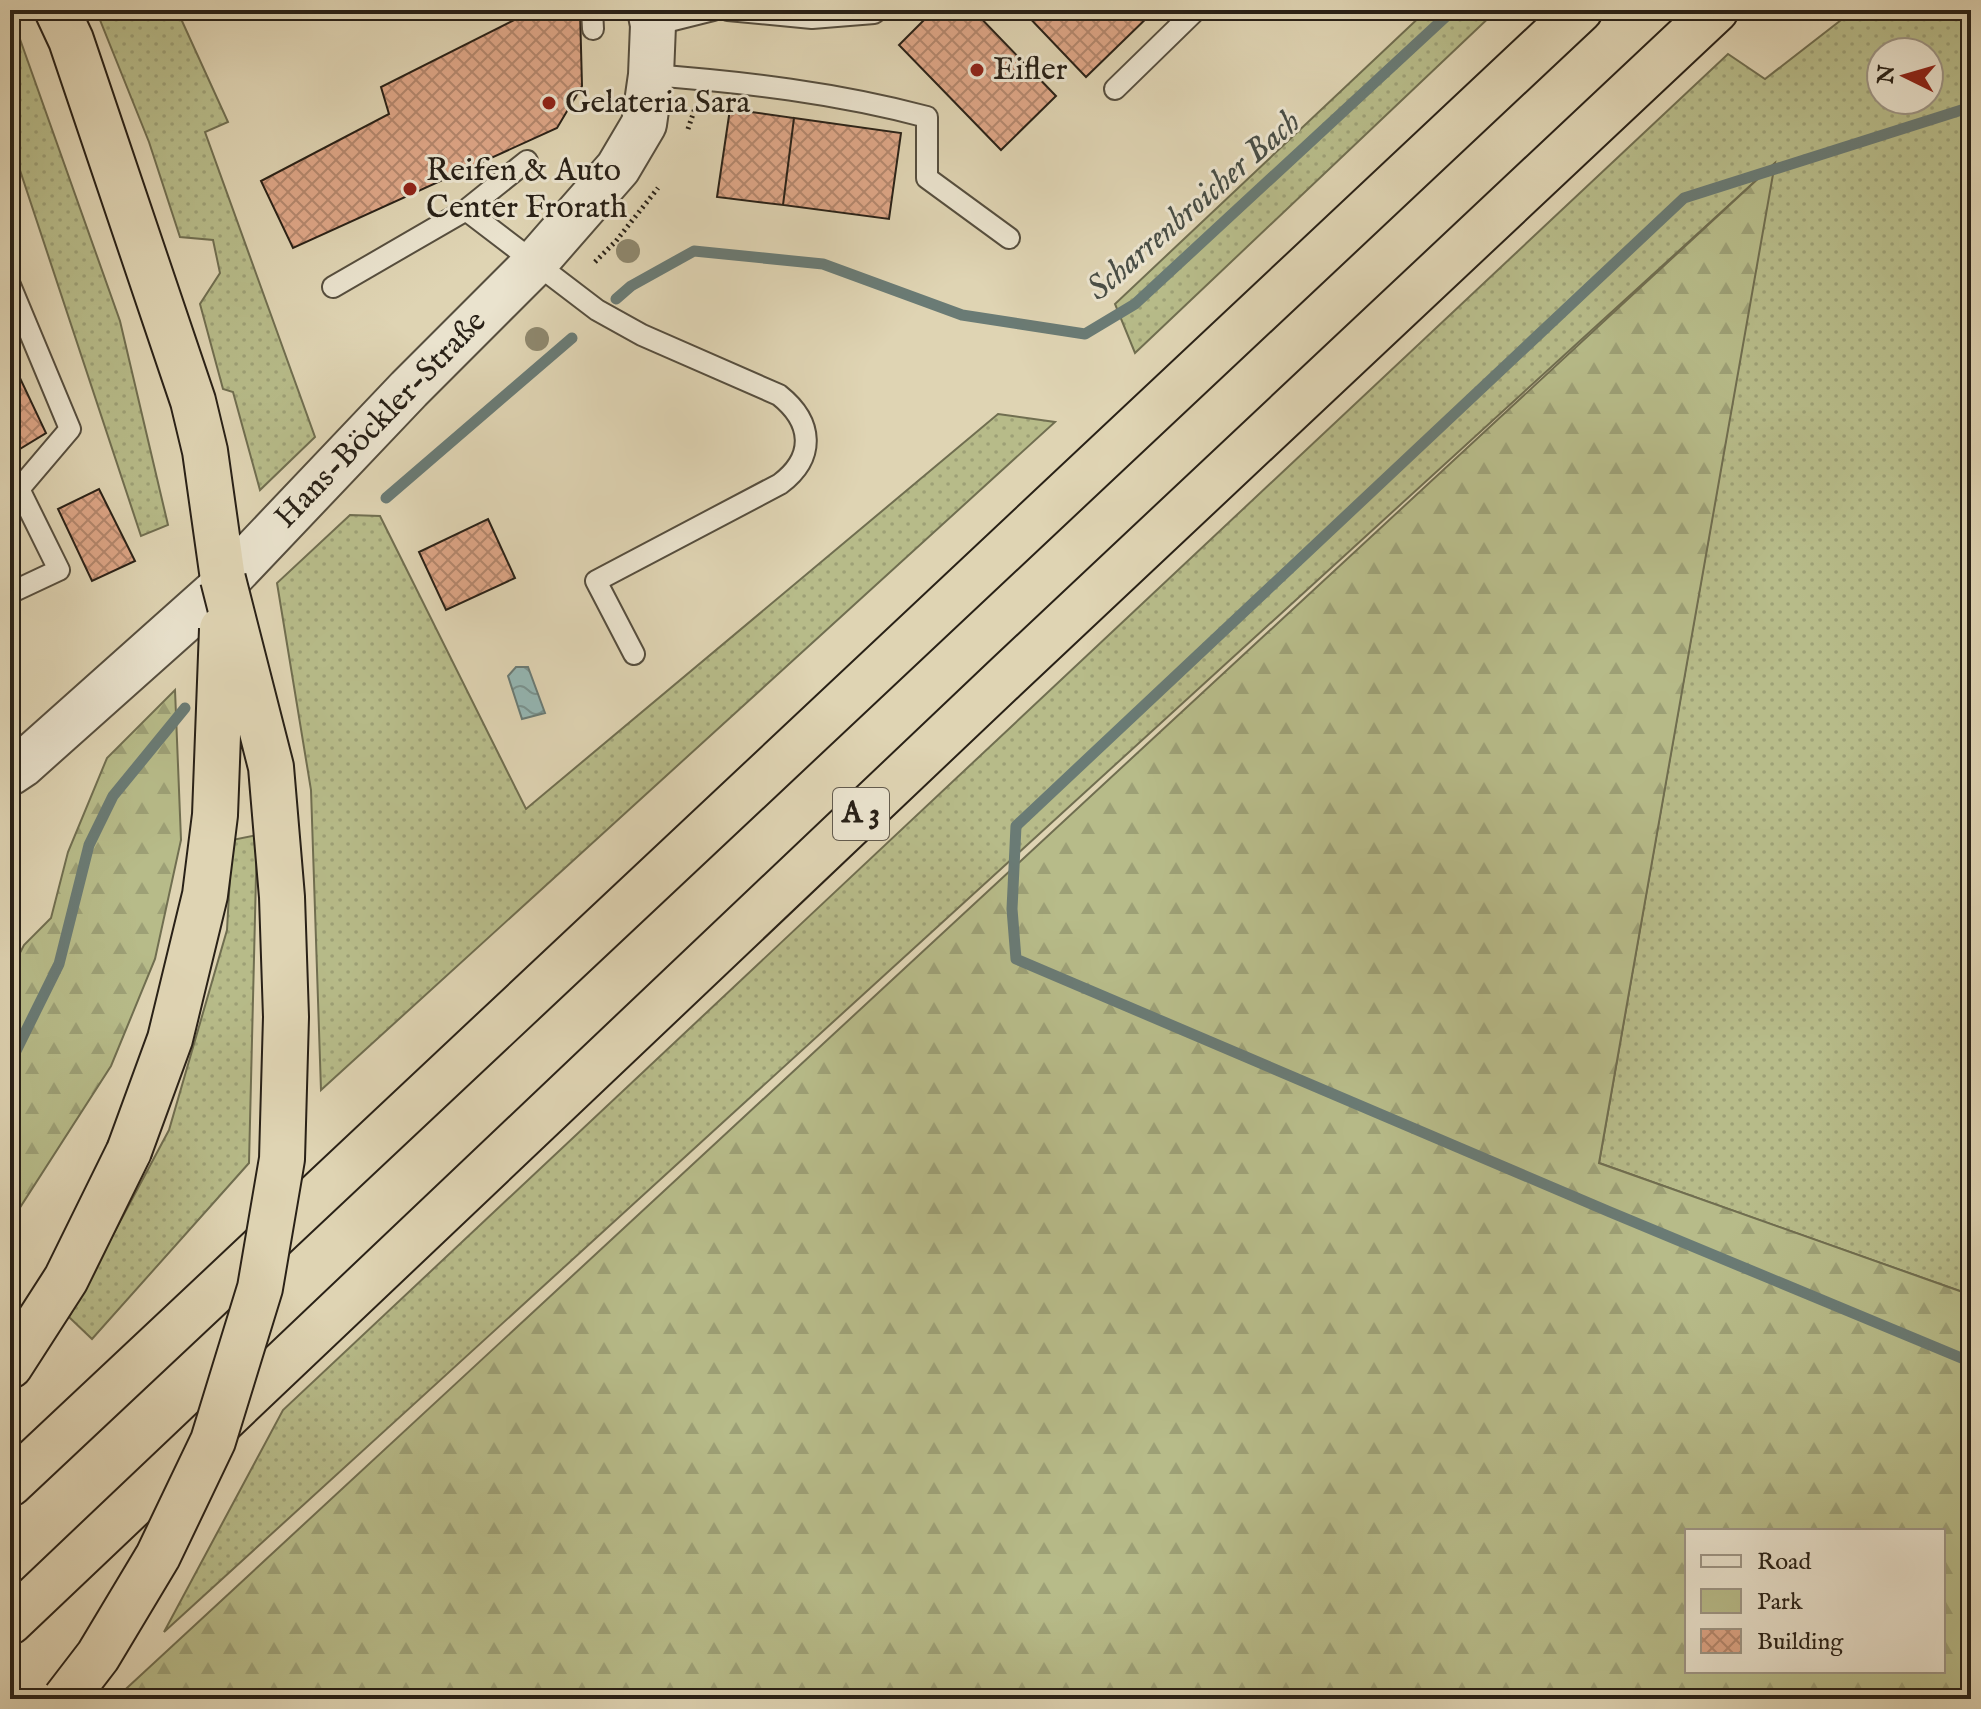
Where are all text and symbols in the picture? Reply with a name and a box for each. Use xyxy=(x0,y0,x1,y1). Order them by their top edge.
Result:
north arrow xyxy=(1865,36,1945,116)
place label: Eifler xyxy=(993,50,1068,91)
marker: Eifler xyxy=(968,61,986,79)
text: N xyxy=(1872,64,1902,86)
place label: Gelateria Sara xyxy=(565,83,751,124)
marker: Gelateria Sara xyxy=(540,94,558,112)
water label: Scharrenbroicher Bach xyxy=(1078,101,1310,311)
place label: Reifen & Auto Center Frorath xyxy=(426,151,627,229)
marker: Reifen & Auto Center Frorath xyxy=(401,180,419,198)
street label: Hans-Böckler-Straße xyxy=(266,302,496,538)
road number: A 3 xyxy=(833,788,889,840)
legend xyxy=(1685,1529,1945,1673)
text: Road xyxy=(1757,1547,1811,1578)
text: Park xyxy=(1757,1587,1803,1618)
text: Building xyxy=(1757,1627,1844,1658)

